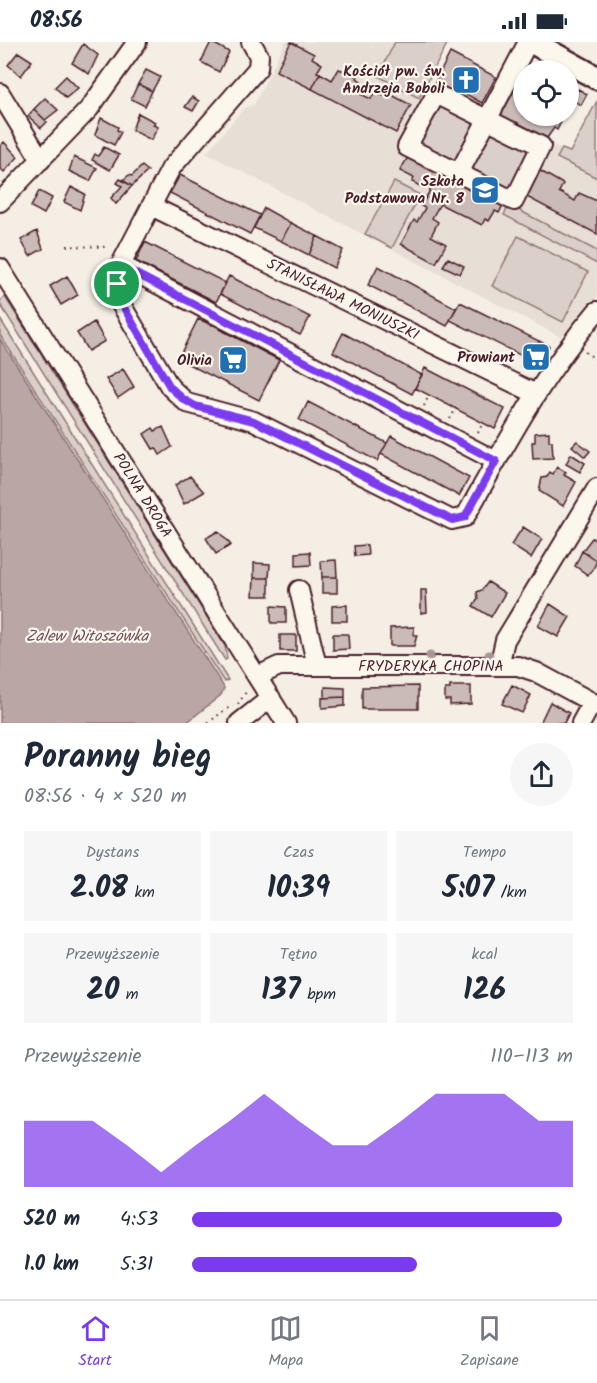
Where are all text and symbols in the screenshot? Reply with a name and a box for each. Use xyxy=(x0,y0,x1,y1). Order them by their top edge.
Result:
text: 08:56 xyxy=(30,4,83,39)
place label: Kościół pw. św. Andrzeja Boboli xyxy=(342,60,446,101)
map controls xyxy=(513,60,579,126)
button: locate xyxy=(513,60,579,126)
church icon: Kościół pw. św. Andrzeja Boboli xyxy=(450,64,482,96)
place label: Szkoła Podstawowa Nr. 8 xyxy=(345,170,464,211)
school or university icon: Szkoła Podstawowa Nr. 8 xyxy=(469,174,501,206)
street label: STANISŁAWA MONIUSZKI xyxy=(262,252,423,347)
pin xyxy=(91,258,142,309)
icon: arrive xyxy=(100,267,133,300)
supermarket icon: Prowiant xyxy=(520,341,552,373)
supermarket icon: Olivia xyxy=(217,344,249,376)
place label: Prowiant xyxy=(457,346,515,370)
place label: Olivia xyxy=(177,349,212,373)
street label: POLNA DROGA xyxy=(106,448,178,543)
water label: Zalew Witoszówka xyxy=(26,624,150,649)
street label: FRYDERYKA CHOPINA xyxy=(358,655,504,679)
text: Poranny bieg xyxy=(24,732,212,785)
button: share xyxy=(510,743,573,806)
text: 08:56 · 4 × 520 m xyxy=(24,781,187,813)
text: Dystans xyxy=(86,840,139,865)
text: Czas xyxy=(283,840,314,865)
text: Tempo xyxy=(463,840,506,865)
text: 2.08 xyxy=(70,865,128,913)
text: 10:39 xyxy=(267,865,330,913)
text: 5:07 xyxy=(442,865,494,913)
text: km xyxy=(128,880,155,905)
text: /km xyxy=(494,880,527,905)
text: Przewyższenie xyxy=(65,942,160,967)
text: Tętno xyxy=(280,942,317,967)
text: kcal xyxy=(471,942,498,967)
text: 20 xyxy=(86,967,119,1015)
text: 137 xyxy=(261,967,301,1015)
text: 126 xyxy=(463,967,506,1015)
text: m xyxy=(119,982,139,1007)
text: bpm xyxy=(301,982,336,1007)
text: Przewyższenie xyxy=(24,1041,142,1073)
text: 110–113 m xyxy=(490,1041,573,1073)
text: 520 m xyxy=(24,1204,80,1236)
text: 4:53 xyxy=(120,1204,158,1236)
text: 1.0 km xyxy=(24,1249,79,1281)
text: 5:31 xyxy=(120,1249,153,1281)
tab: Start xyxy=(78,1312,112,1373)
tab: Mapa xyxy=(268,1312,304,1373)
tab: Zapisane xyxy=(460,1312,519,1373)

